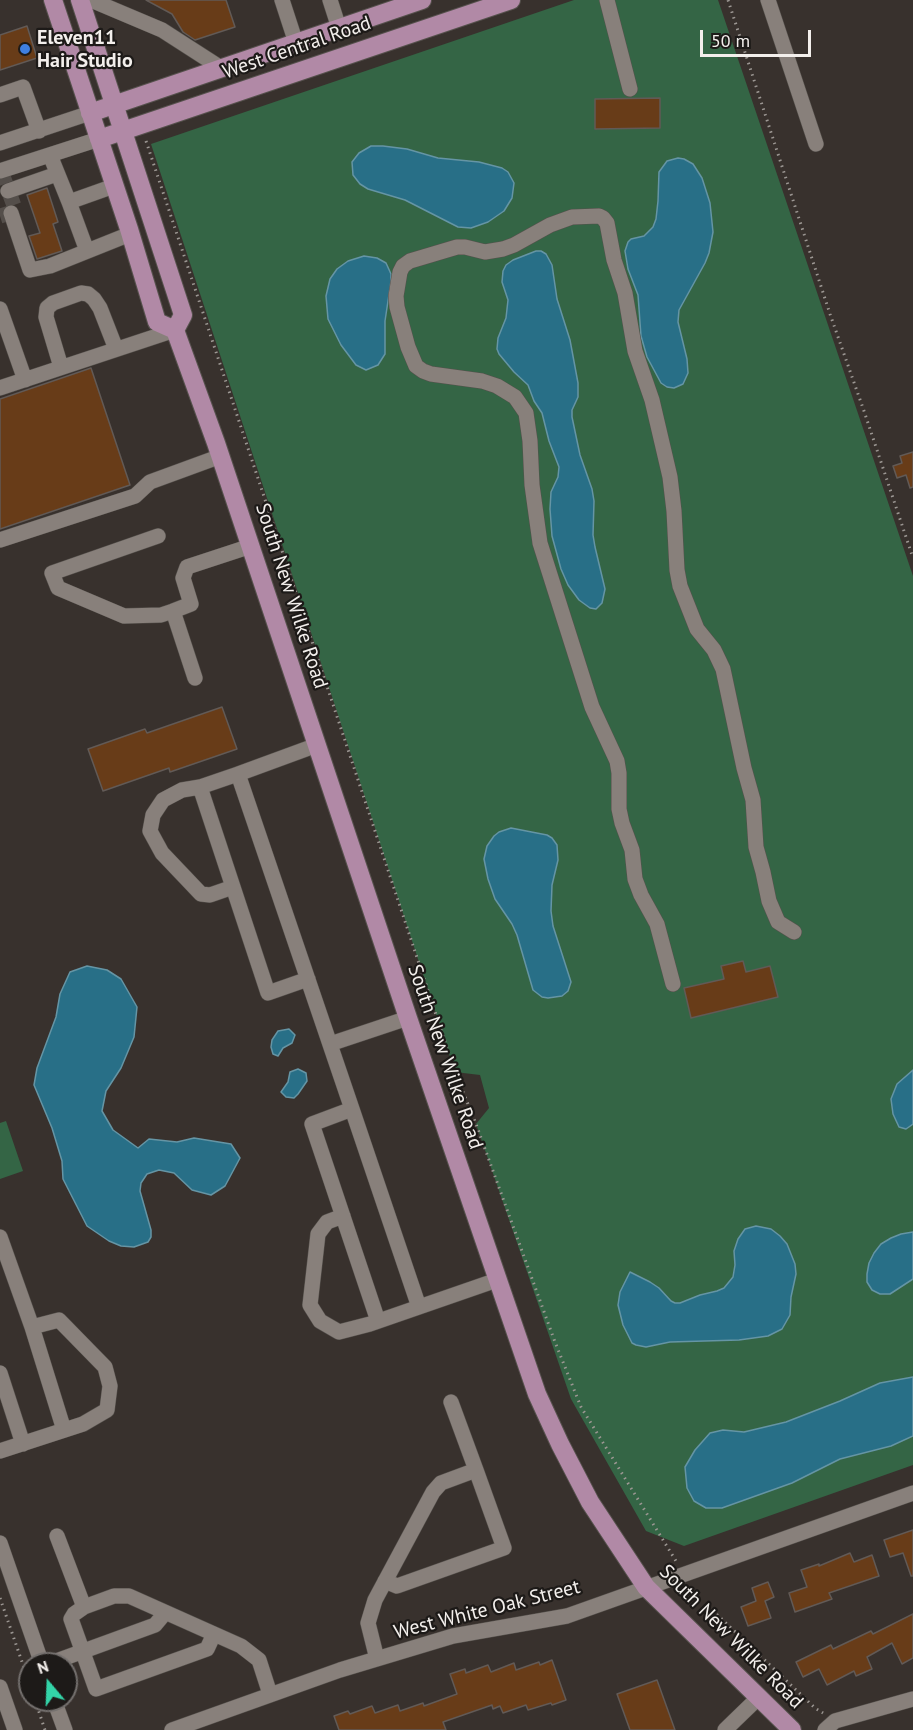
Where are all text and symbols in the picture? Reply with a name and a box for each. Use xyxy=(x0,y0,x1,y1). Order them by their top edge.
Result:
street label: West Central Road xyxy=(220,11,374,85)
scale bar xyxy=(703,18,814,56)
place label: Eleven11 Hair Studio xyxy=(37,26,133,73)
text: 50 m xyxy=(711,29,750,52)
marker: Eleven11 Hair Studio xyxy=(18,42,32,56)
street label: South New Wilke Road xyxy=(250,500,332,692)
street label: South New Wilke Road xyxy=(402,962,488,1152)
street label: South New Wilke Road xyxy=(654,1560,808,1714)
street label: West White Oak Street xyxy=(391,1575,583,1645)
north arrow xyxy=(18,1652,78,1712)
text: N xyxy=(35,1656,51,1678)

